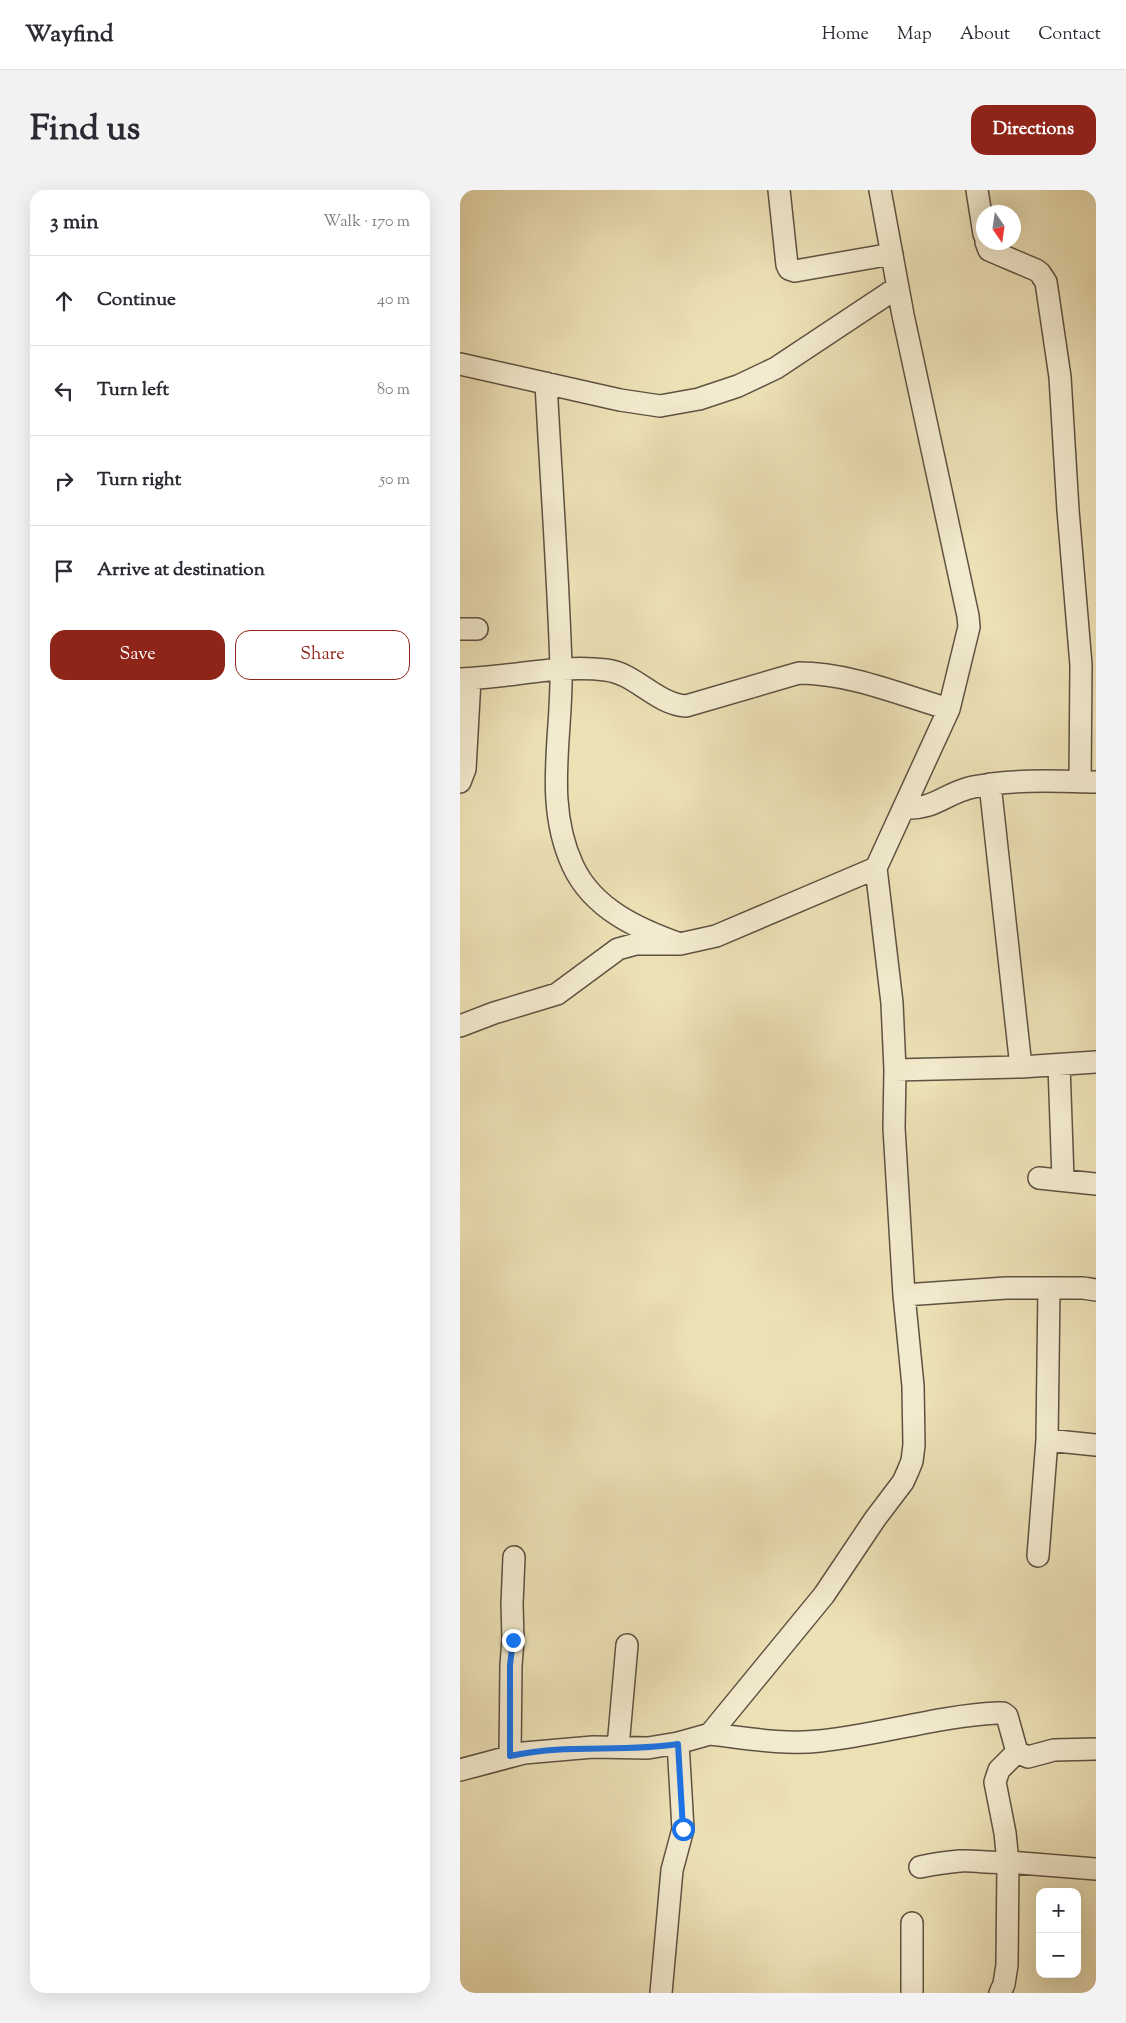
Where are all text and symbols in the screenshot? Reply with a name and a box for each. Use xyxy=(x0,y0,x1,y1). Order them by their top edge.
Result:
text: Wayfind xyxy=(25,18,113,52)
text: Home xyxy=(822,22,869,48)
text: Map xyxy=(897,22,932,48)
text: About xyxy=(960,22,1010,48)
text: Contact xyxy=(1038,22,1101,48)
text: Find us xyxy=(30,105,140,156)
button: Directions xyxy=(971,105,1096,155)
north arrow xyxy=(976,205,1021,250)
text: 3 min xyxy=(50,208,99,238)
text: Walk · 170 m xyxy=(323,211,410,234)
icon: ahead xyxy=(50,287,78,315)
text: Continue xyxy=(97,287,176,314)
text: 40 m xyxy=(377,289,410,312)
icon: left xyxy=(50,377,78,405)
text: Turn left xyxy=(97,377,169,404)
text: 80 m xyxy=(377,379,410,402)
icon: right xyxy=(50,467,78,495)
text: Turn right xyxy=(97,467,181,494)
text: 50 m xyxy=(379,469,410,492)
icon: arrive xyxy=(50,557,78,585)
text: Arrive at destination xyxy=(97,557,265,584)
button: Save xyxy=(50,630,225,680)
button: Share xyxy=(235,630,410,680)
route end xyxy=(502,1629,525,1652)
route start xyxy=(672,1818,695,1841)
map controls xyxy=(1036,1888,1081,1978)
button: + xyxy=(1036,1888,1081,1933)
button: − xyxy=(1036,1933,1081,1978)

